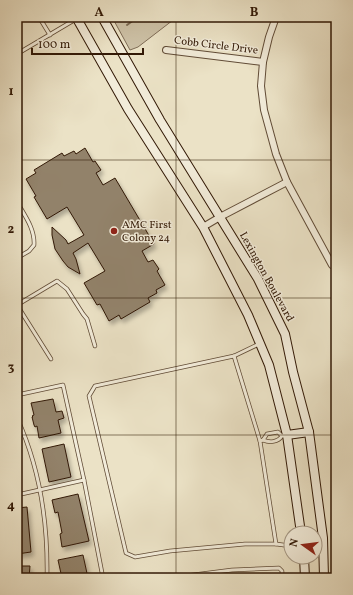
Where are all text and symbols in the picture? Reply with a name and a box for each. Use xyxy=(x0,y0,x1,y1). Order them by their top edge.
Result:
text: A xyxy=(94,4,104,22)
text: B xyxy=(250,4,259,22)
scale bar xyxy=(32,30,143,56)
street label: Cobb Circle Drive xyxy=(173,33,259,59)
text: 100 m xyxy=(38,37,71,53)
text: 1 xyxy=(8,83,14,101)
place label: AMC First Colony 24 xyxy=(122,218,172,246)
text: 2 xyxy=(8,221,15,239)
marker: AMC First Colony 24 xyxy=(109,226,119,236)
street label: Lexington Boulevard xyxy=(235,229,297,325)
text: 3 xyxy=(8,359,15,377)
text: 4 xyxy=(7,497,15,515)
north arrow xyxy=(283,525,323,565)
text: N xyxy=(287,537,303,549)

